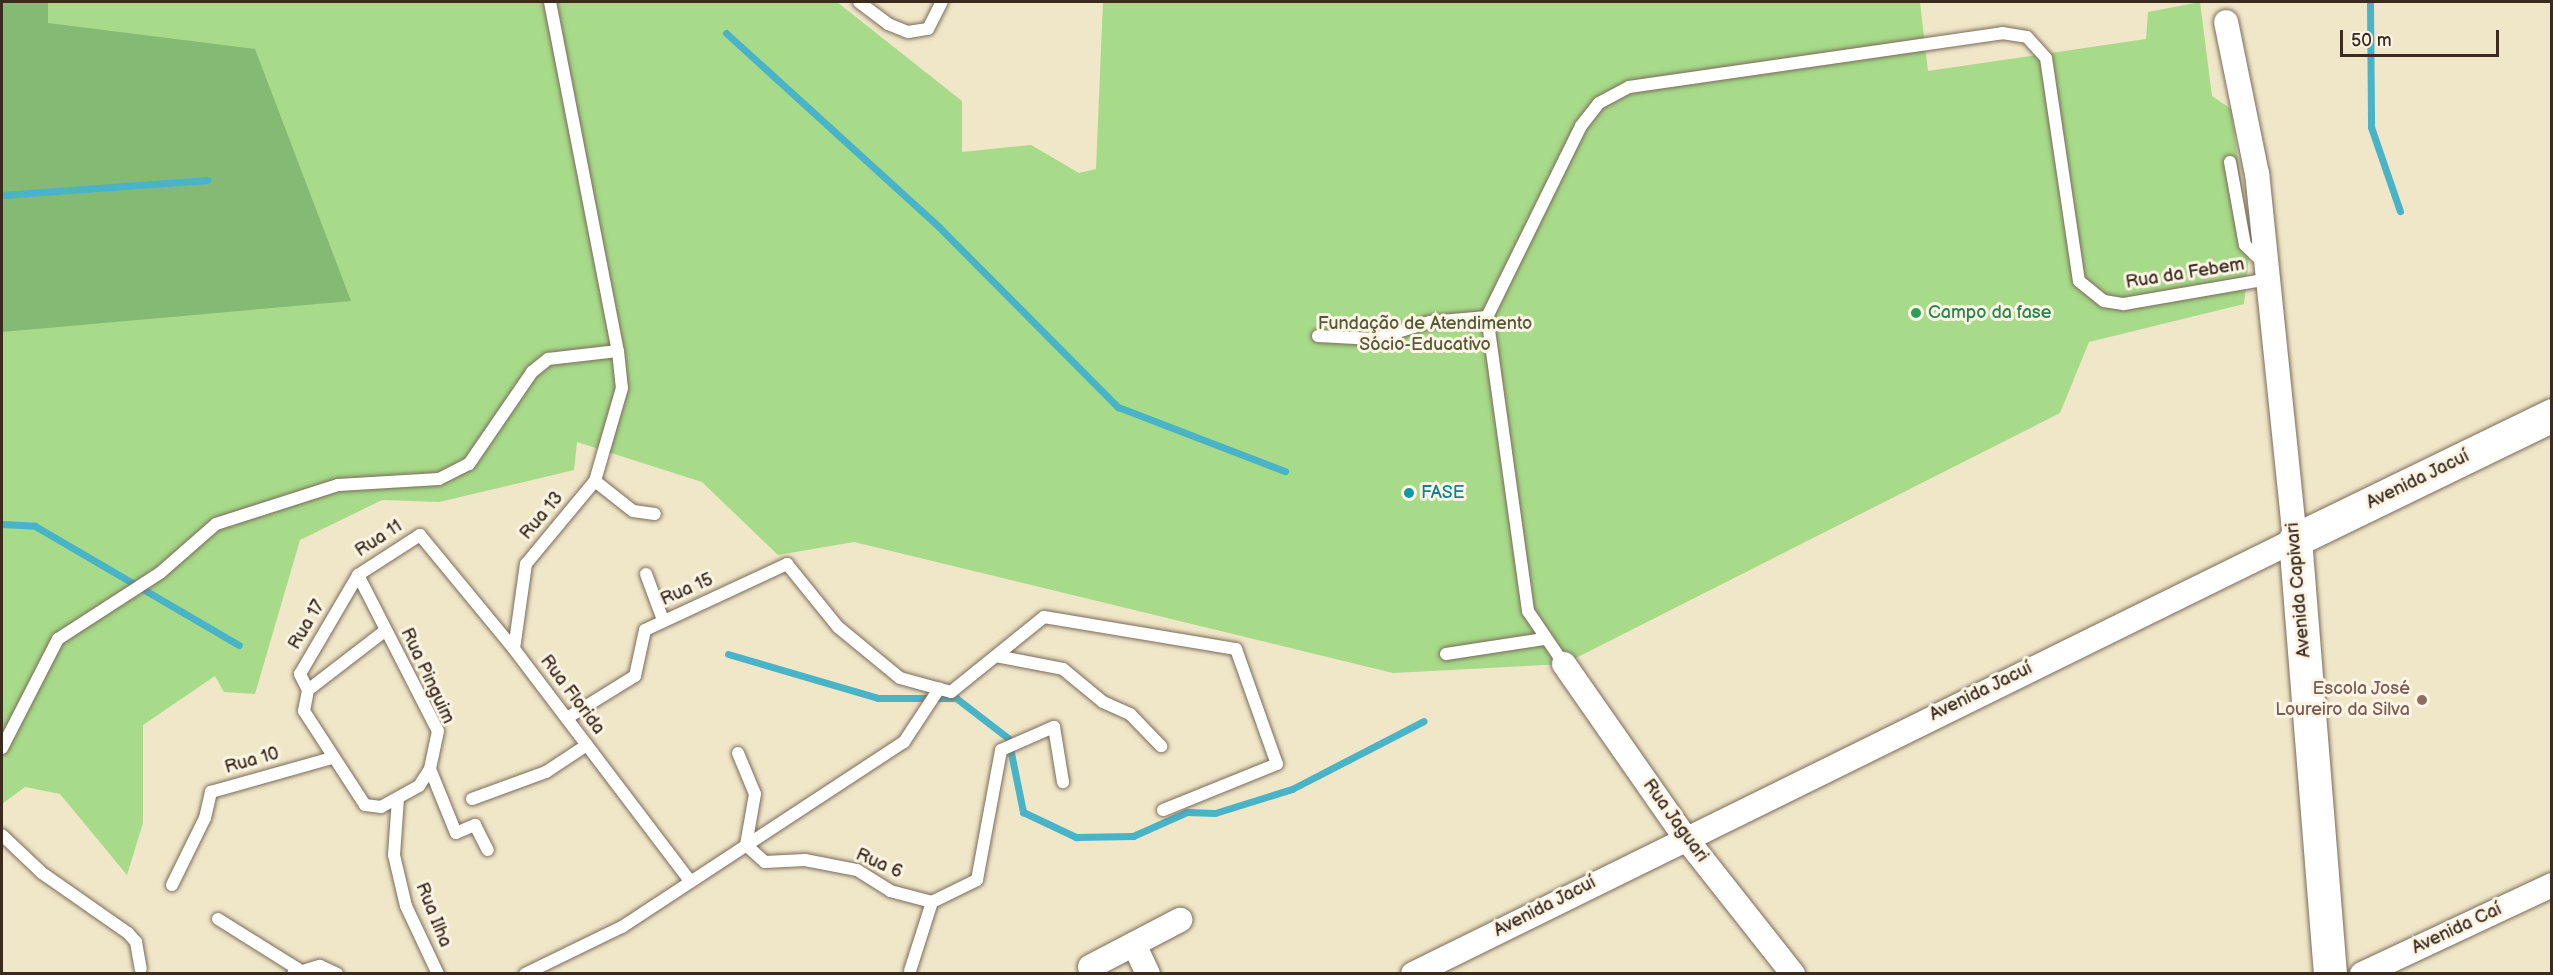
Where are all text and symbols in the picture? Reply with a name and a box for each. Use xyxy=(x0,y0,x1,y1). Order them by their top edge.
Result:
scale bar xyxy=(2343,18,2502,56)
text: 50 m xyxy=(2351,30,2392,51)
street label: Rua da Febem xyxy=(2124,254,2246,294)
place label: Campo da fase xyxy=(1928,302,2051,324)
marker: Campo da fase xyxy=(1909,306,1923,320)
park label: Fundação de Atendimento Sócio-Educativo xyxy=(1318,314,1532,356)
street label: Avenida Jacuí xyxy=(2363,446,2473,514)
place label: FASE xyxy=(1421,482,1465,504)
marker: FASE xyxy=(1402,486,1416,500)
street label: Rua 13 xyxy=(516,488,568,544)
street label: Rua 11 xyxy=(351,516,407,562)
street label: Avenida Capivari xyxy=(2282,521,2316,659)
street label: Rua 15 xyxy=(657,569,717,611)
street label: Rua 17 xyxy=(284,596,330,654)
street label: Rua Pinguim xyxy=(395,625,459,727)
street label: Rua Florida xyxy=(535,651,609,739)
street label: Avenida Jacuí xyxy=(1926,658,2036,726)
place label: Escola José Loureiro da Silva xyxy=(2275,679,2410,722)
marker: Escola José Loureiro da Silva xyxy=(2415,693,2429,707)
street label: Rua 10 xyxy=(222,743,282,779)
street label: Rua Jaguari xyxy=(1637,775,1713,867)
street label: Rua 6 xyxy=(852,844,906,884)
street label: Avenida Jacuí xyxy=(1490,872,1600,942)
street label: Rua Ilha xyxy=(410,880,456,950)
street label: Avenida Caí xyxy=(2409,899,2505,959)

